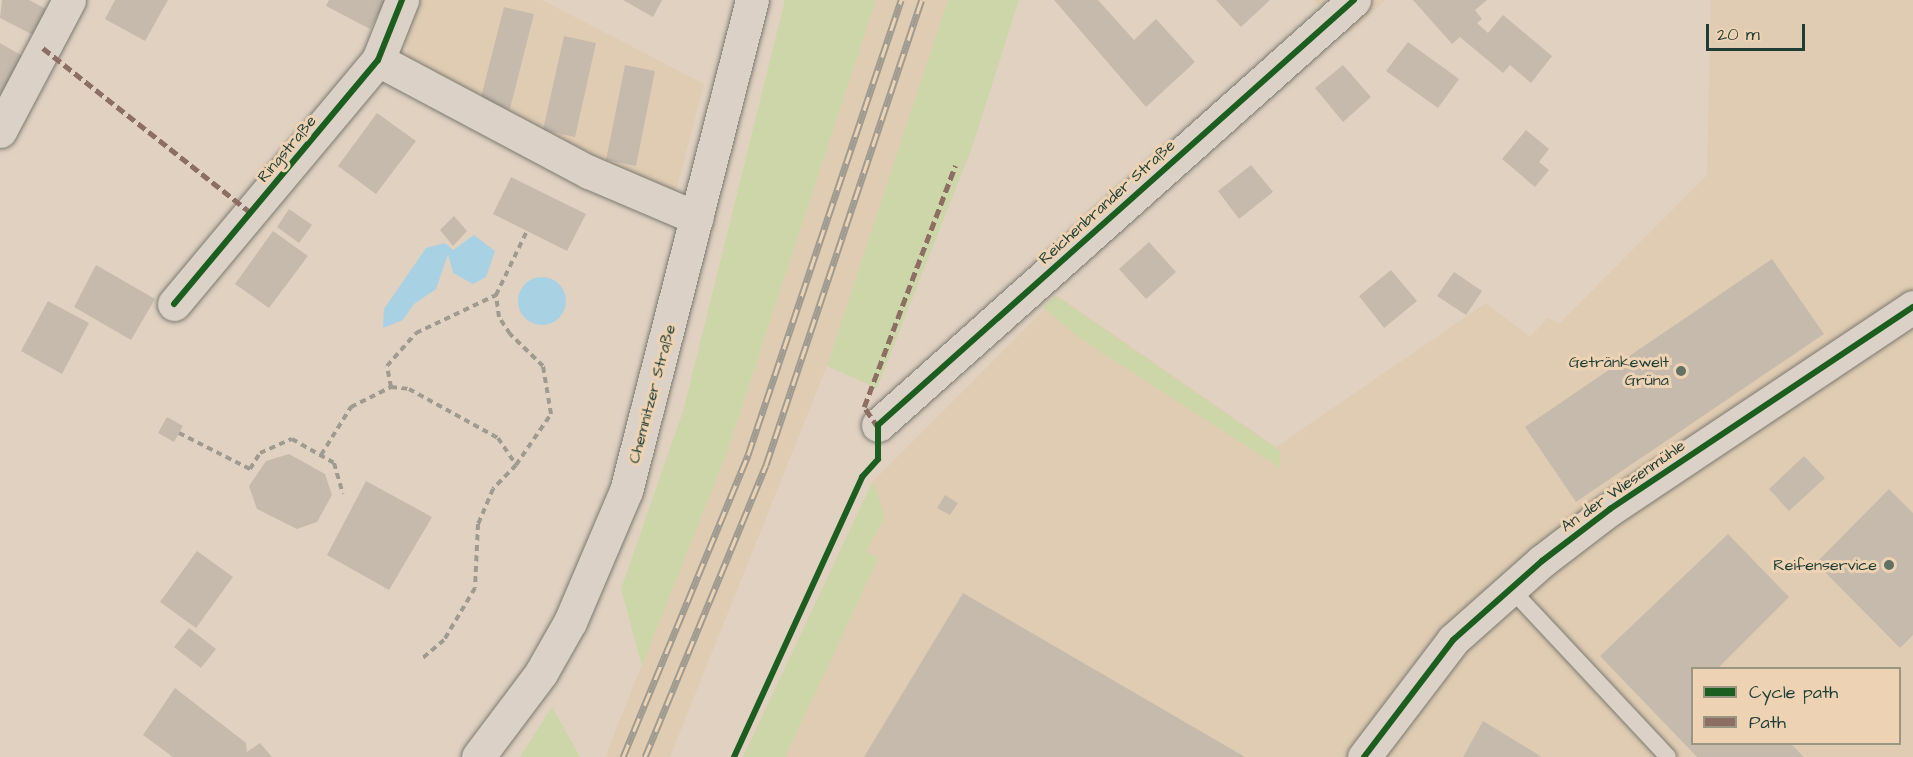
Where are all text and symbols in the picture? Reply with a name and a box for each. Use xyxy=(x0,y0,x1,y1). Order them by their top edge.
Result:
scale bar xyxy=(1709,12,1808,50)
text: 20 m xyxy=(1717,22,1760,47)
street label: Ringstraße xyxy=(253,112,321,186)
street label: Reichenbrander Straße xyxy=(1035,136,1179,268)
street label: Chemnitzer Straße xyxy=(624,323,680,465)
place label: Getränkewelt Grüna xyxy=(1569,352,1669,390)
marker: Getränkewelt Grüna xyxy=(1674,364,1688,378)
street label: An der Wiesenmühle xyxy=(1557,436,1689,536)
place label: Reifenservice xyxy=(1773,555,1877,575)
marker: Reifenservice xyxy=(1882,558,1896,572)
legend xyxy=(1691,667,1901,745)
text: Cycle path xyxy=(1749,680,1838,705)
text: Path xyxy=(1749,710,1786,735)

